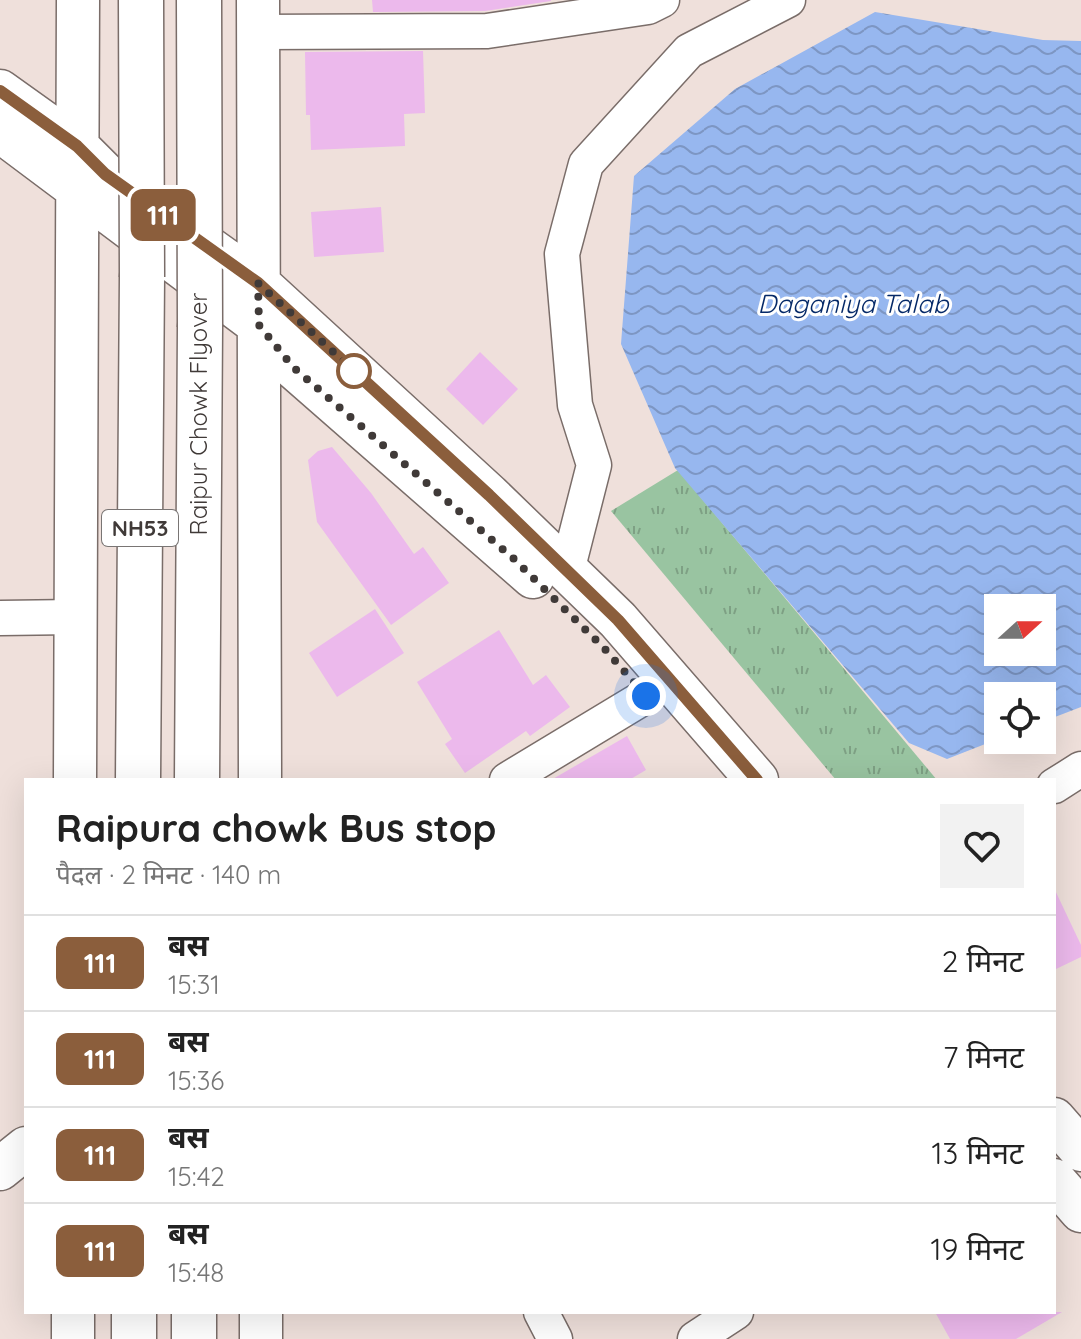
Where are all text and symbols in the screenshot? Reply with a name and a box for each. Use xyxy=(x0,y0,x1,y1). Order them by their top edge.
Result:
line badge: 111 xyxy=(117,189,209,241)
text: 111 xyxy=(147,197,179,232)
water label: Daganiya Talab xyxy=(758,287,950,320)
street label: Raipur Chowk Flyover xyxy=(183,292,213,536)
unlabelled marker xyxy=(337,354,371,388)
road number: NH53 xyxy=(102,510,178,546)
north arrow xyxy=(984,594,1056,666)
map controls xyxy=(984,594,1056,754)
your location xyxy=(626,676,666,716)
button: locate xyxy=(984,682,1056,754)
text: Raipura chowk Bus stop xyxy=(56,804,496,852)
button: heart xyxy=(940,804,1024,888)
text: पैदल · 2 मिनट · 140 m xyxy=(56,858,281,891)
text: बस xyxy=(168,926,209,964)
text: 2 मिनट xyxy=(942,942,1024,980)
text: 111 xyxy=(84,945,116,980)
text: 15:31 xyxy=(168,968,220,1001)
text: बस xyxy=(168,1022,209,1060)
text: 7 मिनट xyxy=(943,1038,1024,1076)
text: 111 xyxy=(84,1041,116,1076)
text: 15:36 xyxy=(168,1064,224,1097)
text: बस xyxy=(168,1118,209,1156)
text: 13 मिनट xyxy=(932,1134,1024,1172)
text: 111 xyxy=(84,1137,116,1172)
text: 15:42 xyxy=(168,1160,225,1193)
text: बस xyxy=(168,1214,209,1252)
text: 19 मिनट xyxy=(930,1230,1024,1268)
text: 111 xyxy=(84,1233,116,1268)
text: 15:48 xyxy=(168,1256,224,1289)

